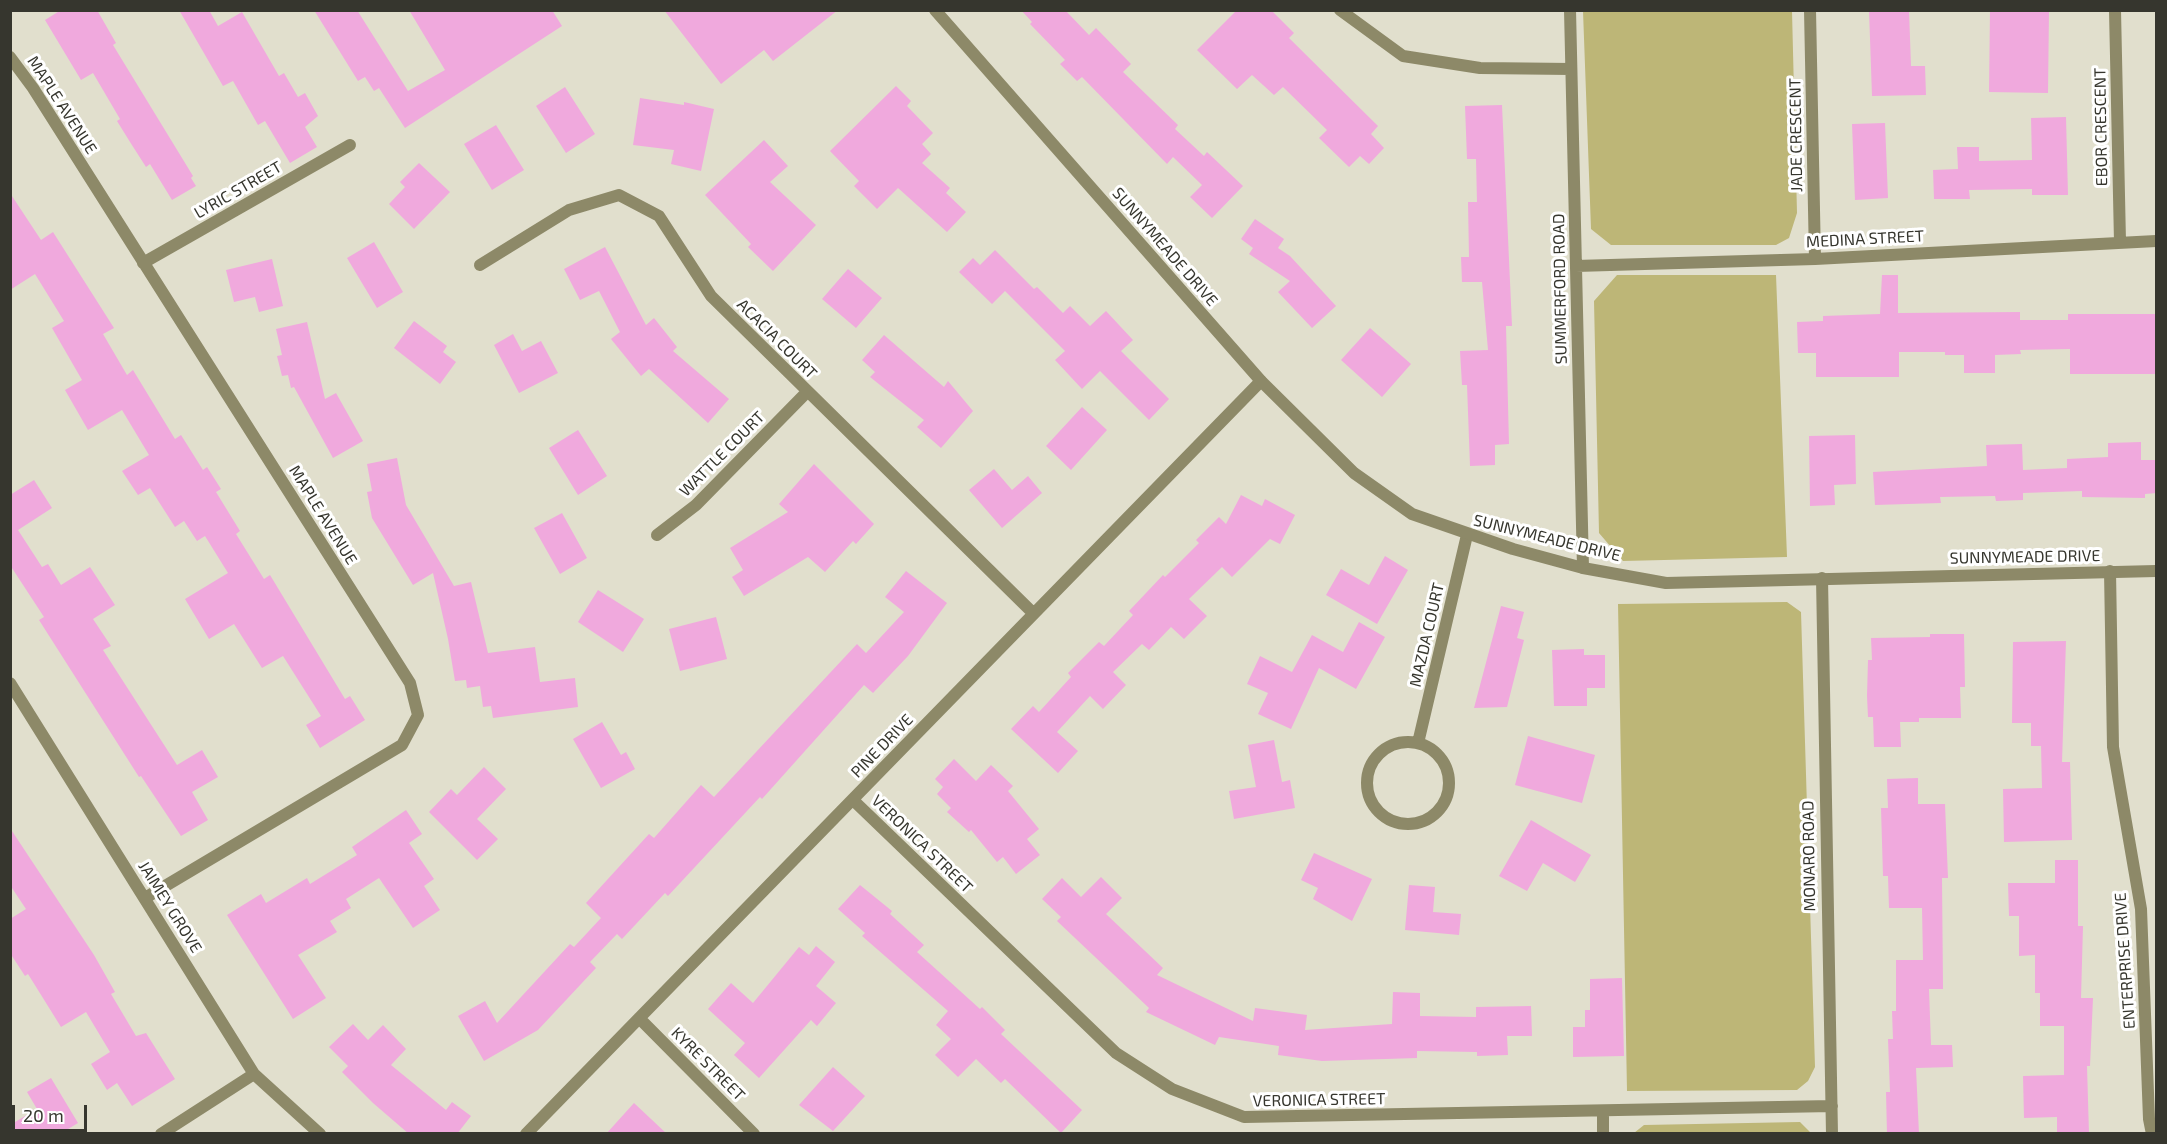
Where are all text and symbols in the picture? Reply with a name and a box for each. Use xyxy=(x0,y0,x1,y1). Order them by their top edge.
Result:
street label: MAPLE AVENUE xyxy=(23,52,101,158)
street label: EBOR CRESCENT xyxy=(2090,68,2112,186)
street label: JADE CRESCENT xyxy=(1785,78,1807,192)
street label: LYRIC STREET xyxy=(191,157,285,223)
street label: SUNNYMEADE DRIVE xyxy=(1108,184,1222,310)
street label: SUMMERFORD ROAD xyxy=(1549,213,1571,365)
street label: MEDINA STREET xyxy=(1806,226,1924,252)
street label: ACACIA COURT xyxy=(733,295,821,383)
street label: WATTLE COURT xyxy=(675,407,769,501)
street label: MAPLE AVENUE xyxy=(285,462,361,568)
street label: SUNNYMEADE DRIVE xyxy=(1472,510,1622,566)
street label: SUNNYMEADE DRIVE xyxy=(1949,546,2101,568)
street label: MAZDA COURT xyxy=(1406,581,1448,689)
street label: PINE DRIVE xyxy=(847,710,917,782)
street label: VERONICA STREET xyxy=(868,791,976,897)
street label: MONARO ROAD xyxy=(1798,800,1820,912)
street label: JAIMEY GROVE xyxy=(134,858,206,956)
street label: ENTERPRISE DRIVE xyxy=(2111,892,2139,1030)
street label: KYRE STREET xyxy=(667,1023,749,1105)
street label: VERONICA STREET xyxy=(1252,1089,1386,1111)
scale bar xyxy=(15,1093,90,1131)
text: 20 m xyxy=(23,1104,64,1126)

